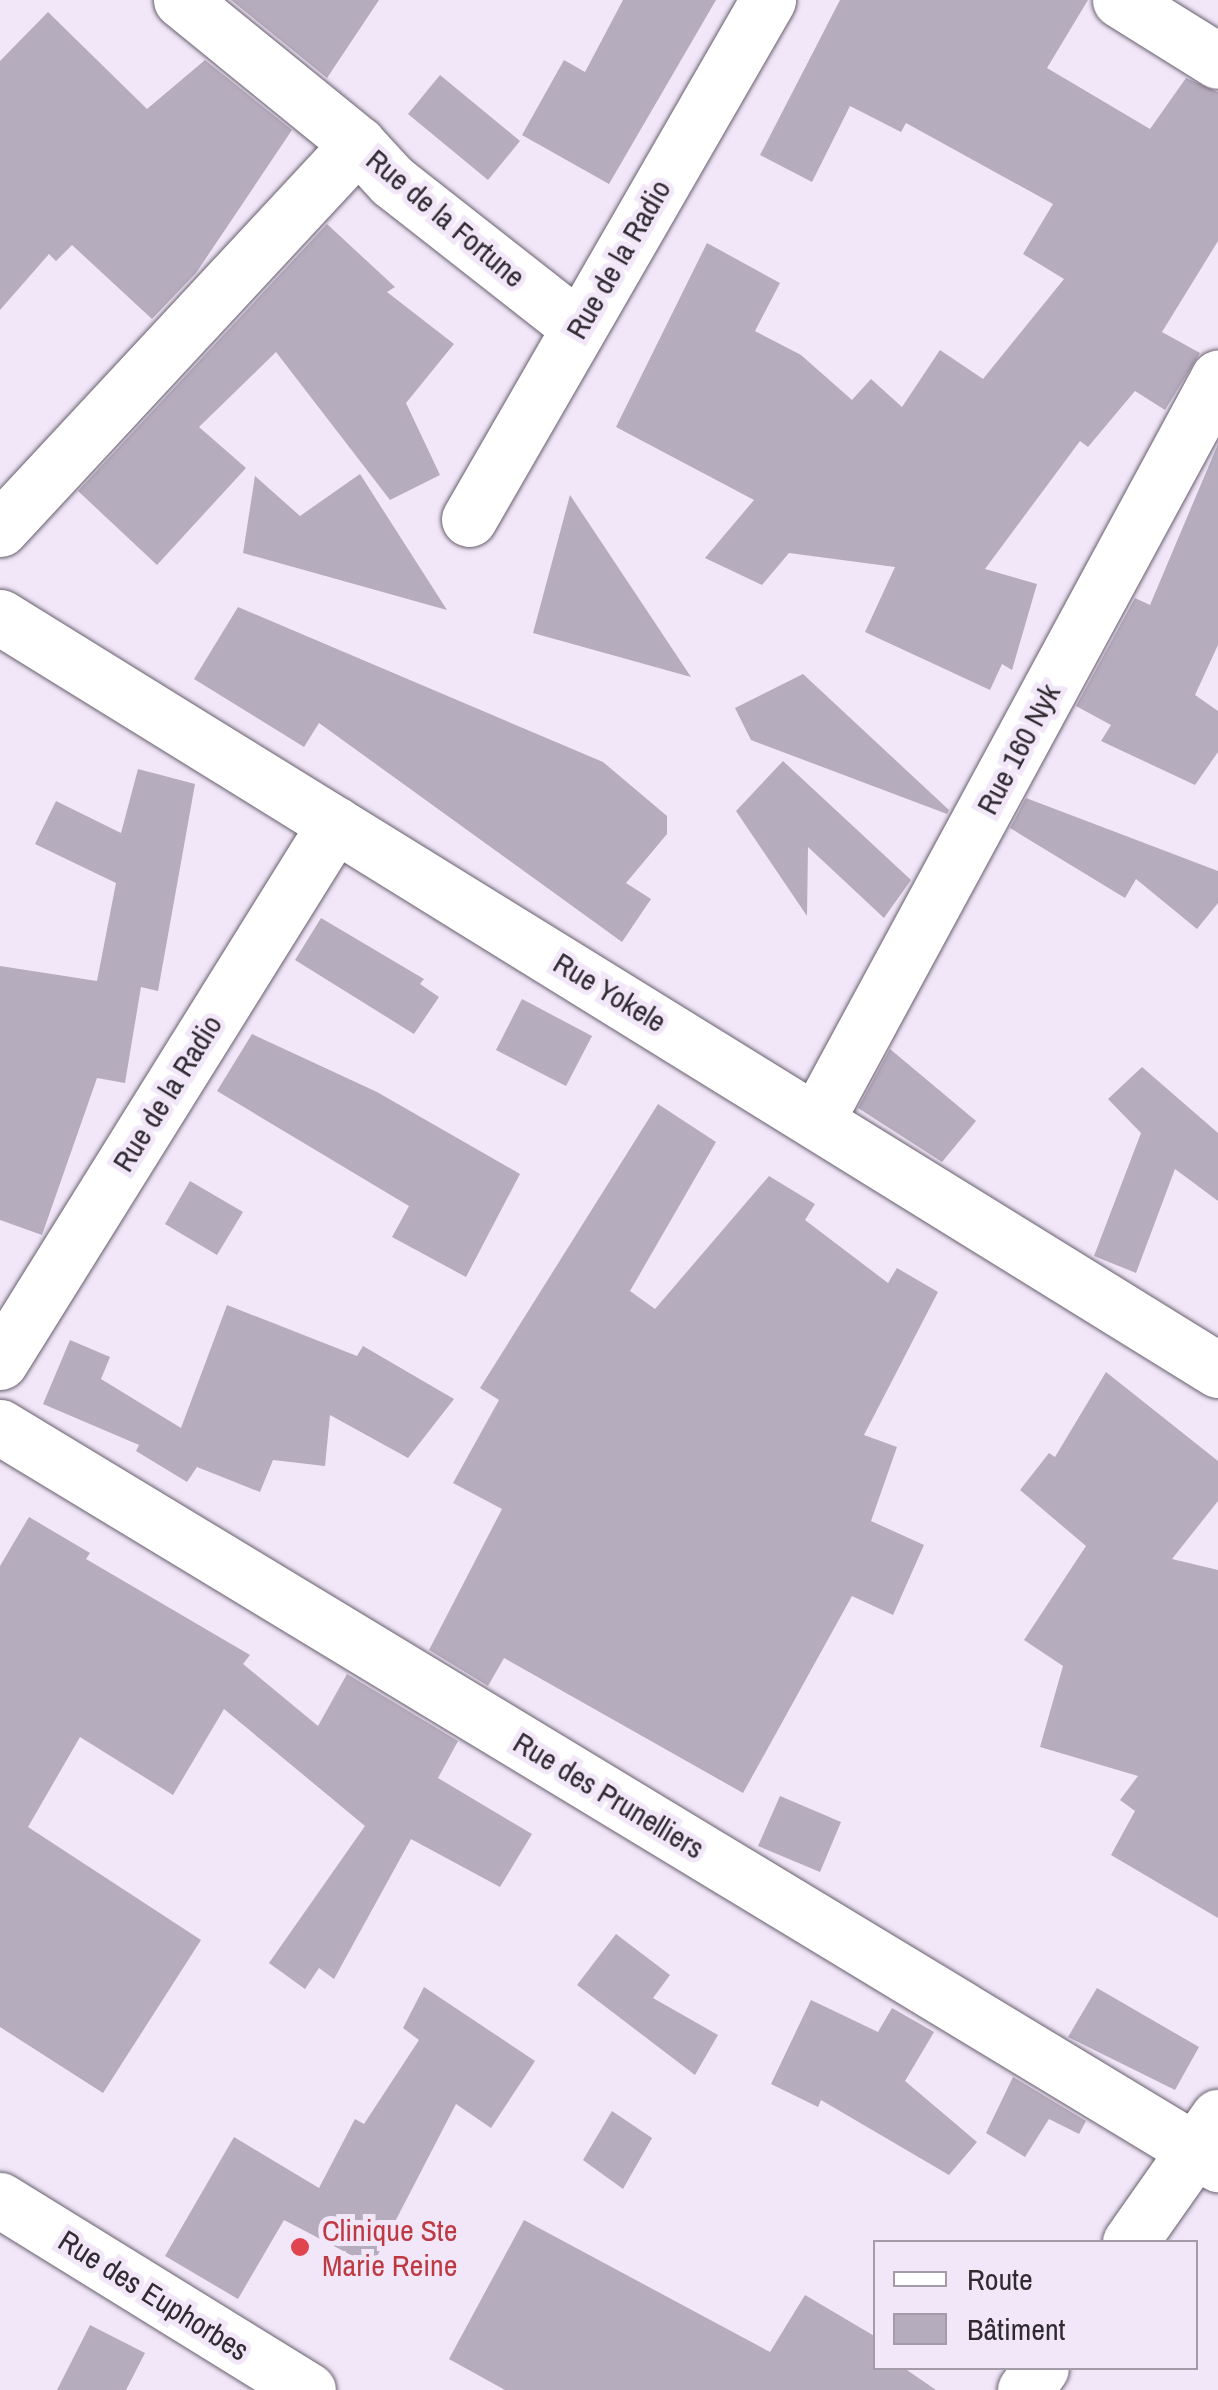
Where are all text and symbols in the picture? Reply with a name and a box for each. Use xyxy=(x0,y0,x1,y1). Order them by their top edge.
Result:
street label: Rue de la Fortune xyxy=(359,141,533,295)
street label: Rue de la Radio xyxy=(558,173,678,345)
street label: Rue 160 Nyk xyxy=(969,678,1067,820)
street label: Rue Yokele xyxy=(547,944,673,1040)
street label: Rue de la Radio xyxy=(105,1008,229,1178)
street label: Rue des Prunelliers xyxy=(507,1724,711,1866)
place label: Clinique Ste Marie Reine xyxy=(322,2212,457,2282)
street label: Rue des Euphorbes xyxy=(52,2222,256,2368)
marker: Clinique Ste Marie Reine xyxy=(287,2234,313,2260)
legend xyxy=(873,2240,1198,2370)
text: Route xyxy=(967,2259,1033,2299)
text: Bâtiment xyxy=(967,2309,1065,2349)

